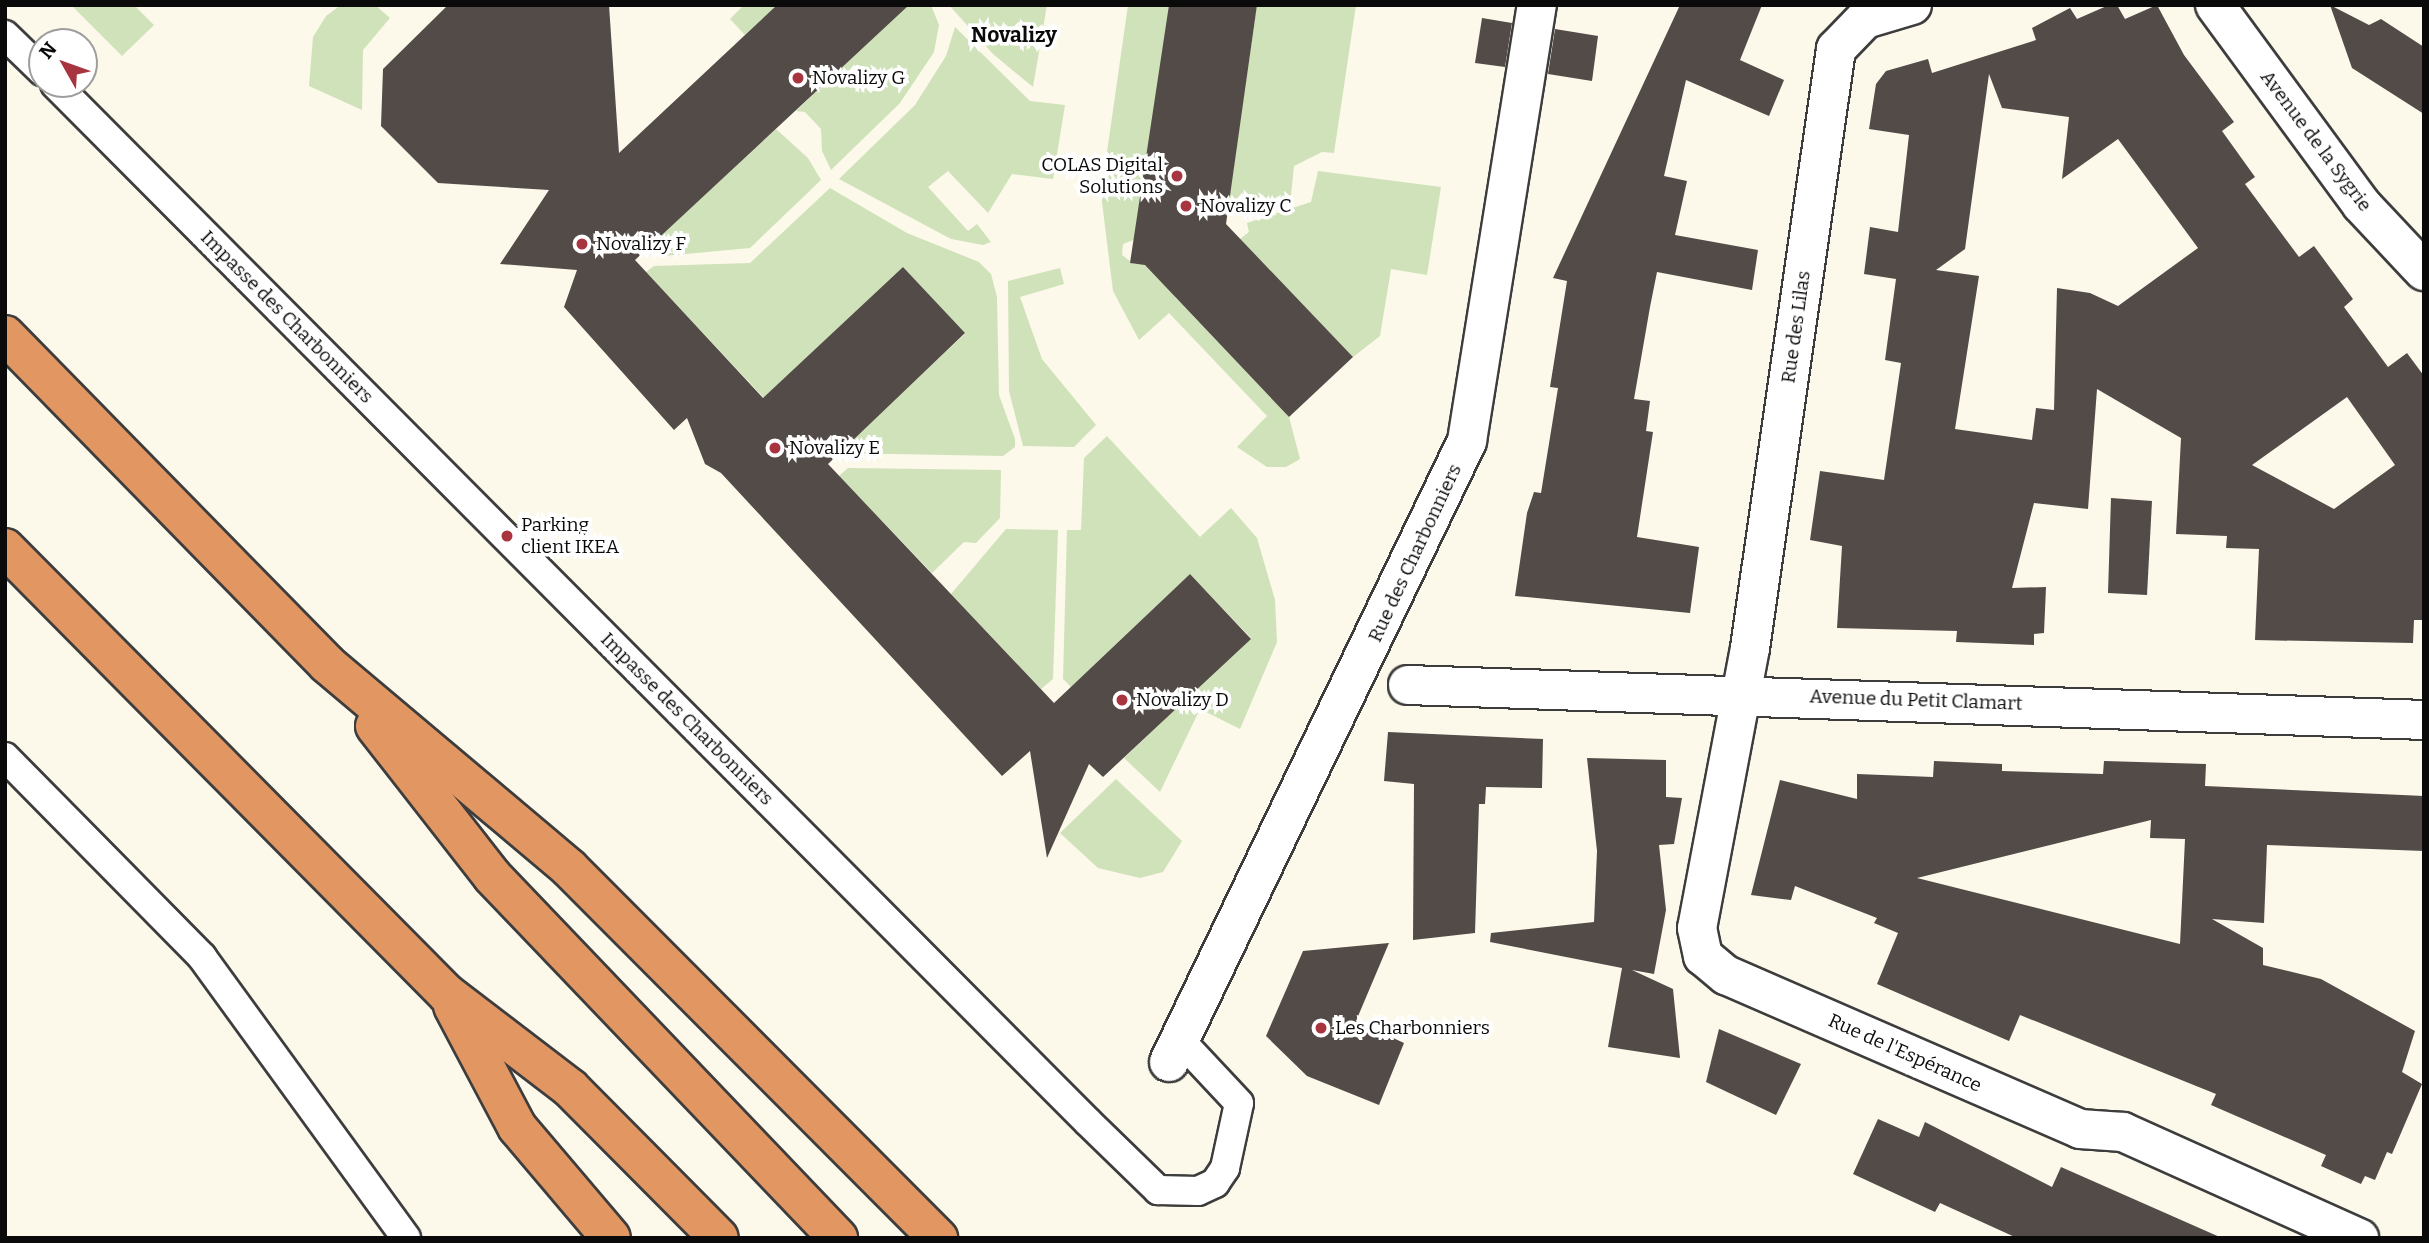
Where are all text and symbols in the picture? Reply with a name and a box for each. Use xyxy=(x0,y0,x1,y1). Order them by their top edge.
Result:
district label: Novalizy xyxy=(971,22,1057,48)
north arrow xyxy=(28,28,98,98)
text: N xyxy=(35,37,62,63)
street label: Avenue de la Sygrie xyxy=(2256,66,2376,216)
place label: Novalizy G xyxy=(812,67,905,89)
marker: Novalizy G xyxy=(790,70,806,86)
place label: COLAS Digital Solutions xyxy=(1041,154,1163,198)
marker: COLAS Digital Solutions xyxy=(1169,168,1185,184)
place label: Novalizy C xyxy=(1200,195,1291,217)
marker: Novalizy C xyxy=(1178,198,1194,214)
street label: Impasse des Charbonniers xyxy=(196,226,378,408)
place label: Novalizy F xyxy=(596,233,686,255)
marker: Novalizy F xyxy=(574,236,590,252)
street label: Rue des Lilas xyxy=(1777,269,1815,385)
place label: Novalizy E xyxy=(789,437,880,459)
marker: Novalizy E xyxy=(767,440,783,456)
street label: Rue des Charbonniers xyxy=(1364,460,1466,646)
place label: Parking client IKEA xyxy=(521,514,619,558)
marker: Parking client IKEA xyxy=(499,528,515,544)
street label: Impasse des Charbonniers xyxy=(596,628,778,810)
street label: Avenue du Petit Clamart xyxy=(1809,685,2023,715)
place label: Novalizy D xyxy=(1136,689,1229,711)
marker: Novalizy D xyxy=(1114,692,1130,708)
street label: Rue de l'Espérance xyxy=(1825,1009,1985,1097)
place label: Les Charbonniers xyxy=(1335,1017,1490,1039)
marker: Les Charbonniers xyxy=(1313,1020,1329,1036)

